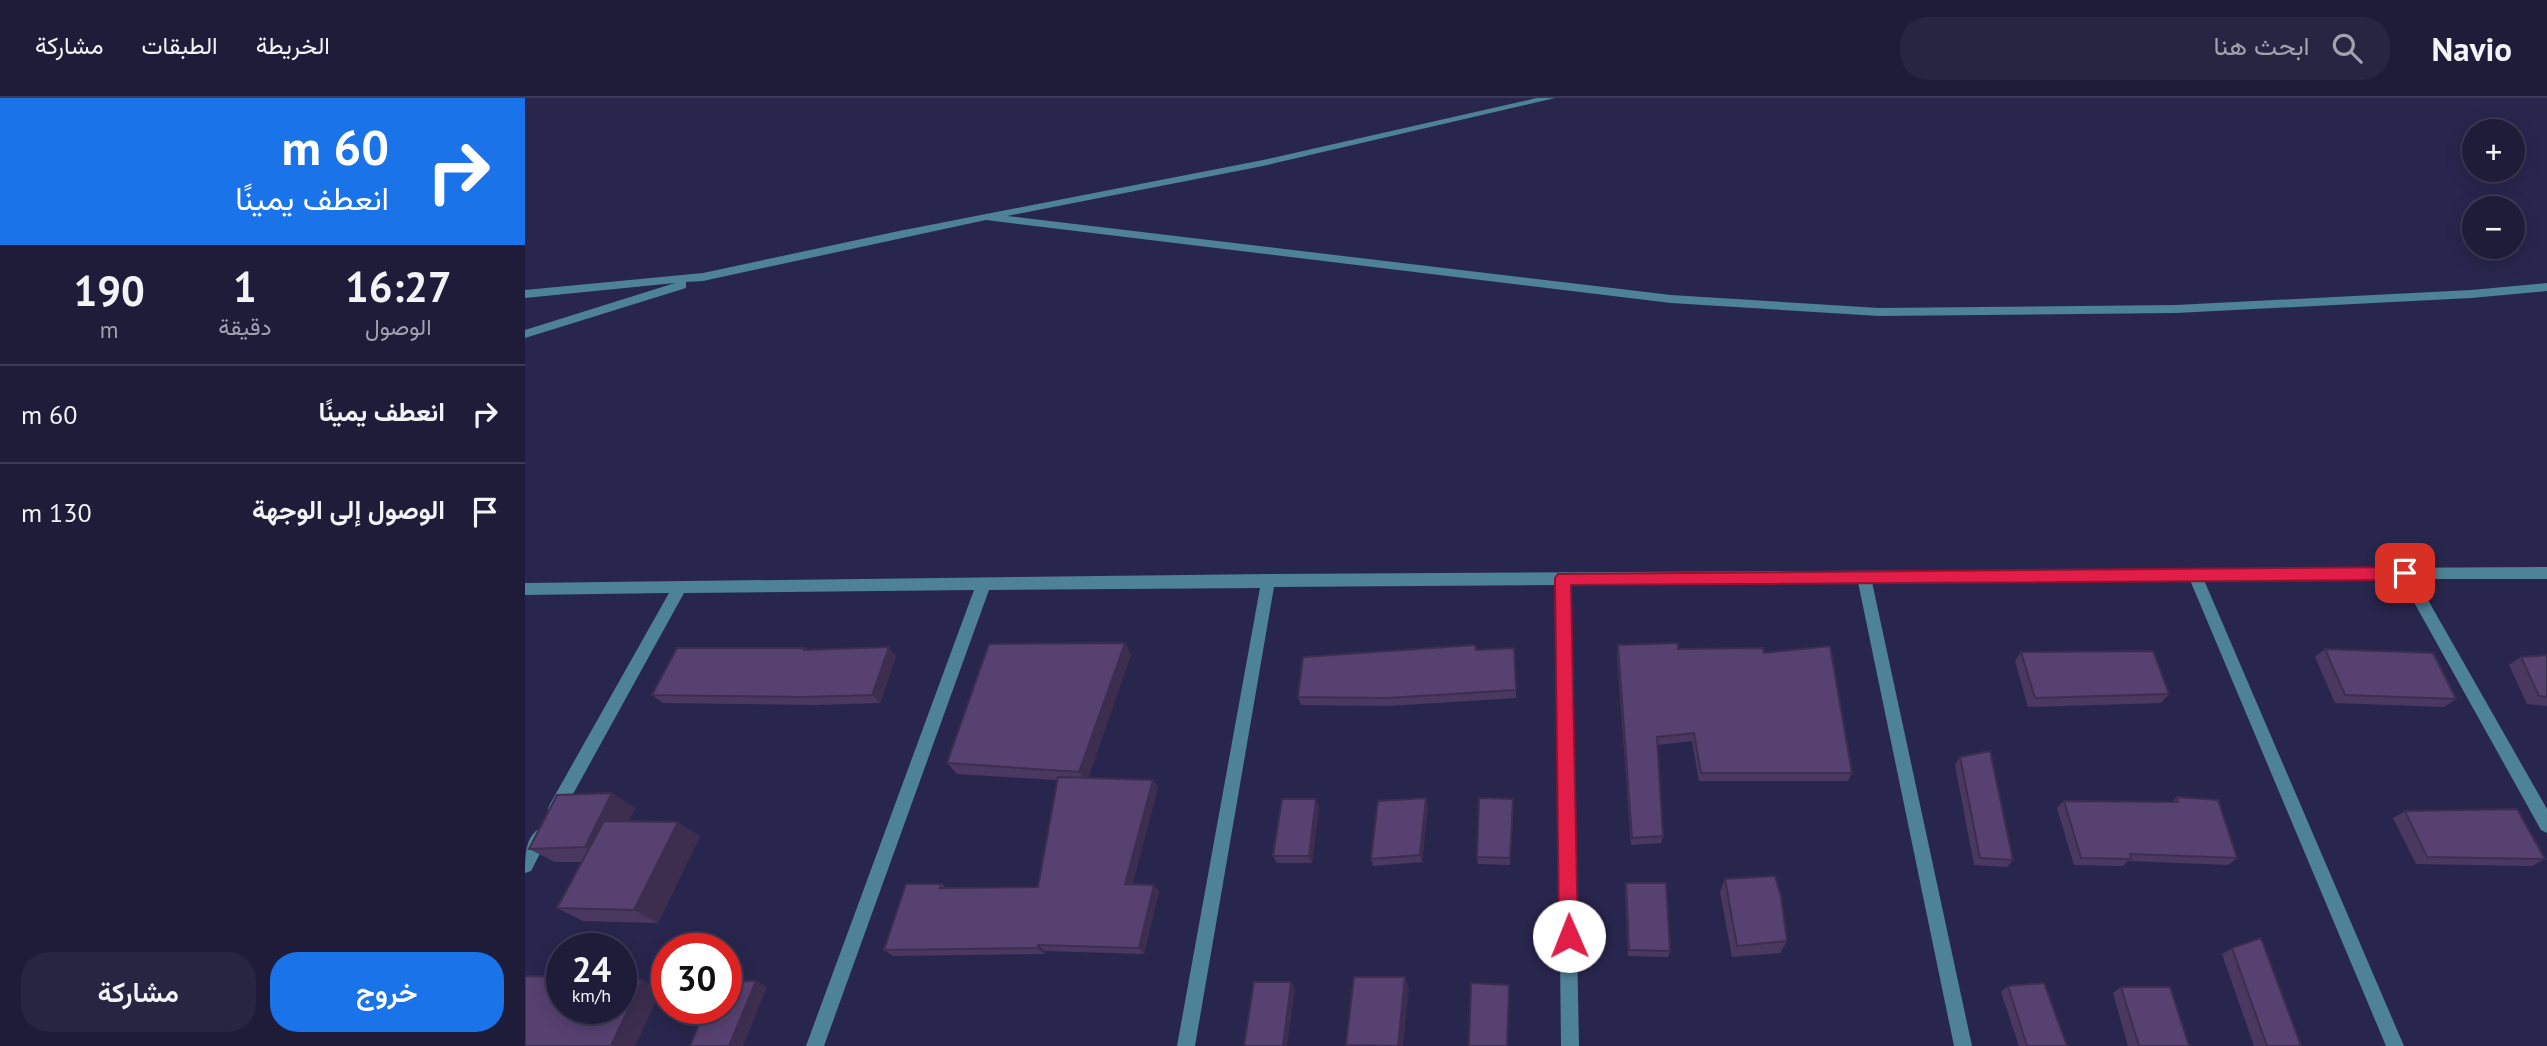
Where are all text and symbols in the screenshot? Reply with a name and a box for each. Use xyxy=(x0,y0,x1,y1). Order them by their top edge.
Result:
search box xyxy=(1900,17,2390,80)
text: Navio xyxy=(2432,27,2512,70)
text: ابحث هنا xyxy=(2213,29,2310,62)
icon: search xyxy=(2328,29,2366,67)
text: مشاركة xyxy=(35,30,103,61)
text: الطبقات xyxy=(141,30,218,61)
text: الخريطة xyxy=(256,30,330,61)
text: 60 m xyxy=(282,115,389,179)
map controls xyxy=(2462,119,2525,259)
button: + xyxy=(2462,119,2525,182)
icon: right xyxy=(413,126,504,217)
text: انعطف يمينًا xyxy=(235,177,389,219)
button: − xyxy=(2462,196,2525,259)
text: 1 xyxy=(233,259,257,314)
text: 16:27 xyxy=(345,259,452,314)
text: 190 xyxy=(73,263,145,318)
text: دقيقة xyxy=(218,312,272,341)
text: الوصول xyxy=(365,312,431,341)
text: m xyxy=(100,315,119,344)
text: انعطف يمينًا xyxy=(319,395,445,428)
icon: right xyxy=(466,395,504,433)
text: 60 m xyxy=(21,398,77,431)
text: الوصول إلى الوجهة xyxy=(252,493,445,526)
icon: arrive xyxy=(466,493,504,531)
text: 130 m xyxy=(21,496,92,529)
pin xyxy=(2375,543,2435,603)
icon: arrive xyxy=(2386,554,2424,592)
position arrow xyxy=(1532,899,1606,973)
speed limit sign: 30 xyxy=(651,933,742,1024)
text: 24 xyxy=(572,946,611,992)
button: مشاركة xyxy=(21,952,256,1032)
button: خروج xyxy=(270,952,504,1032)
text: km/h xyxy=(572,984,611,1007)

